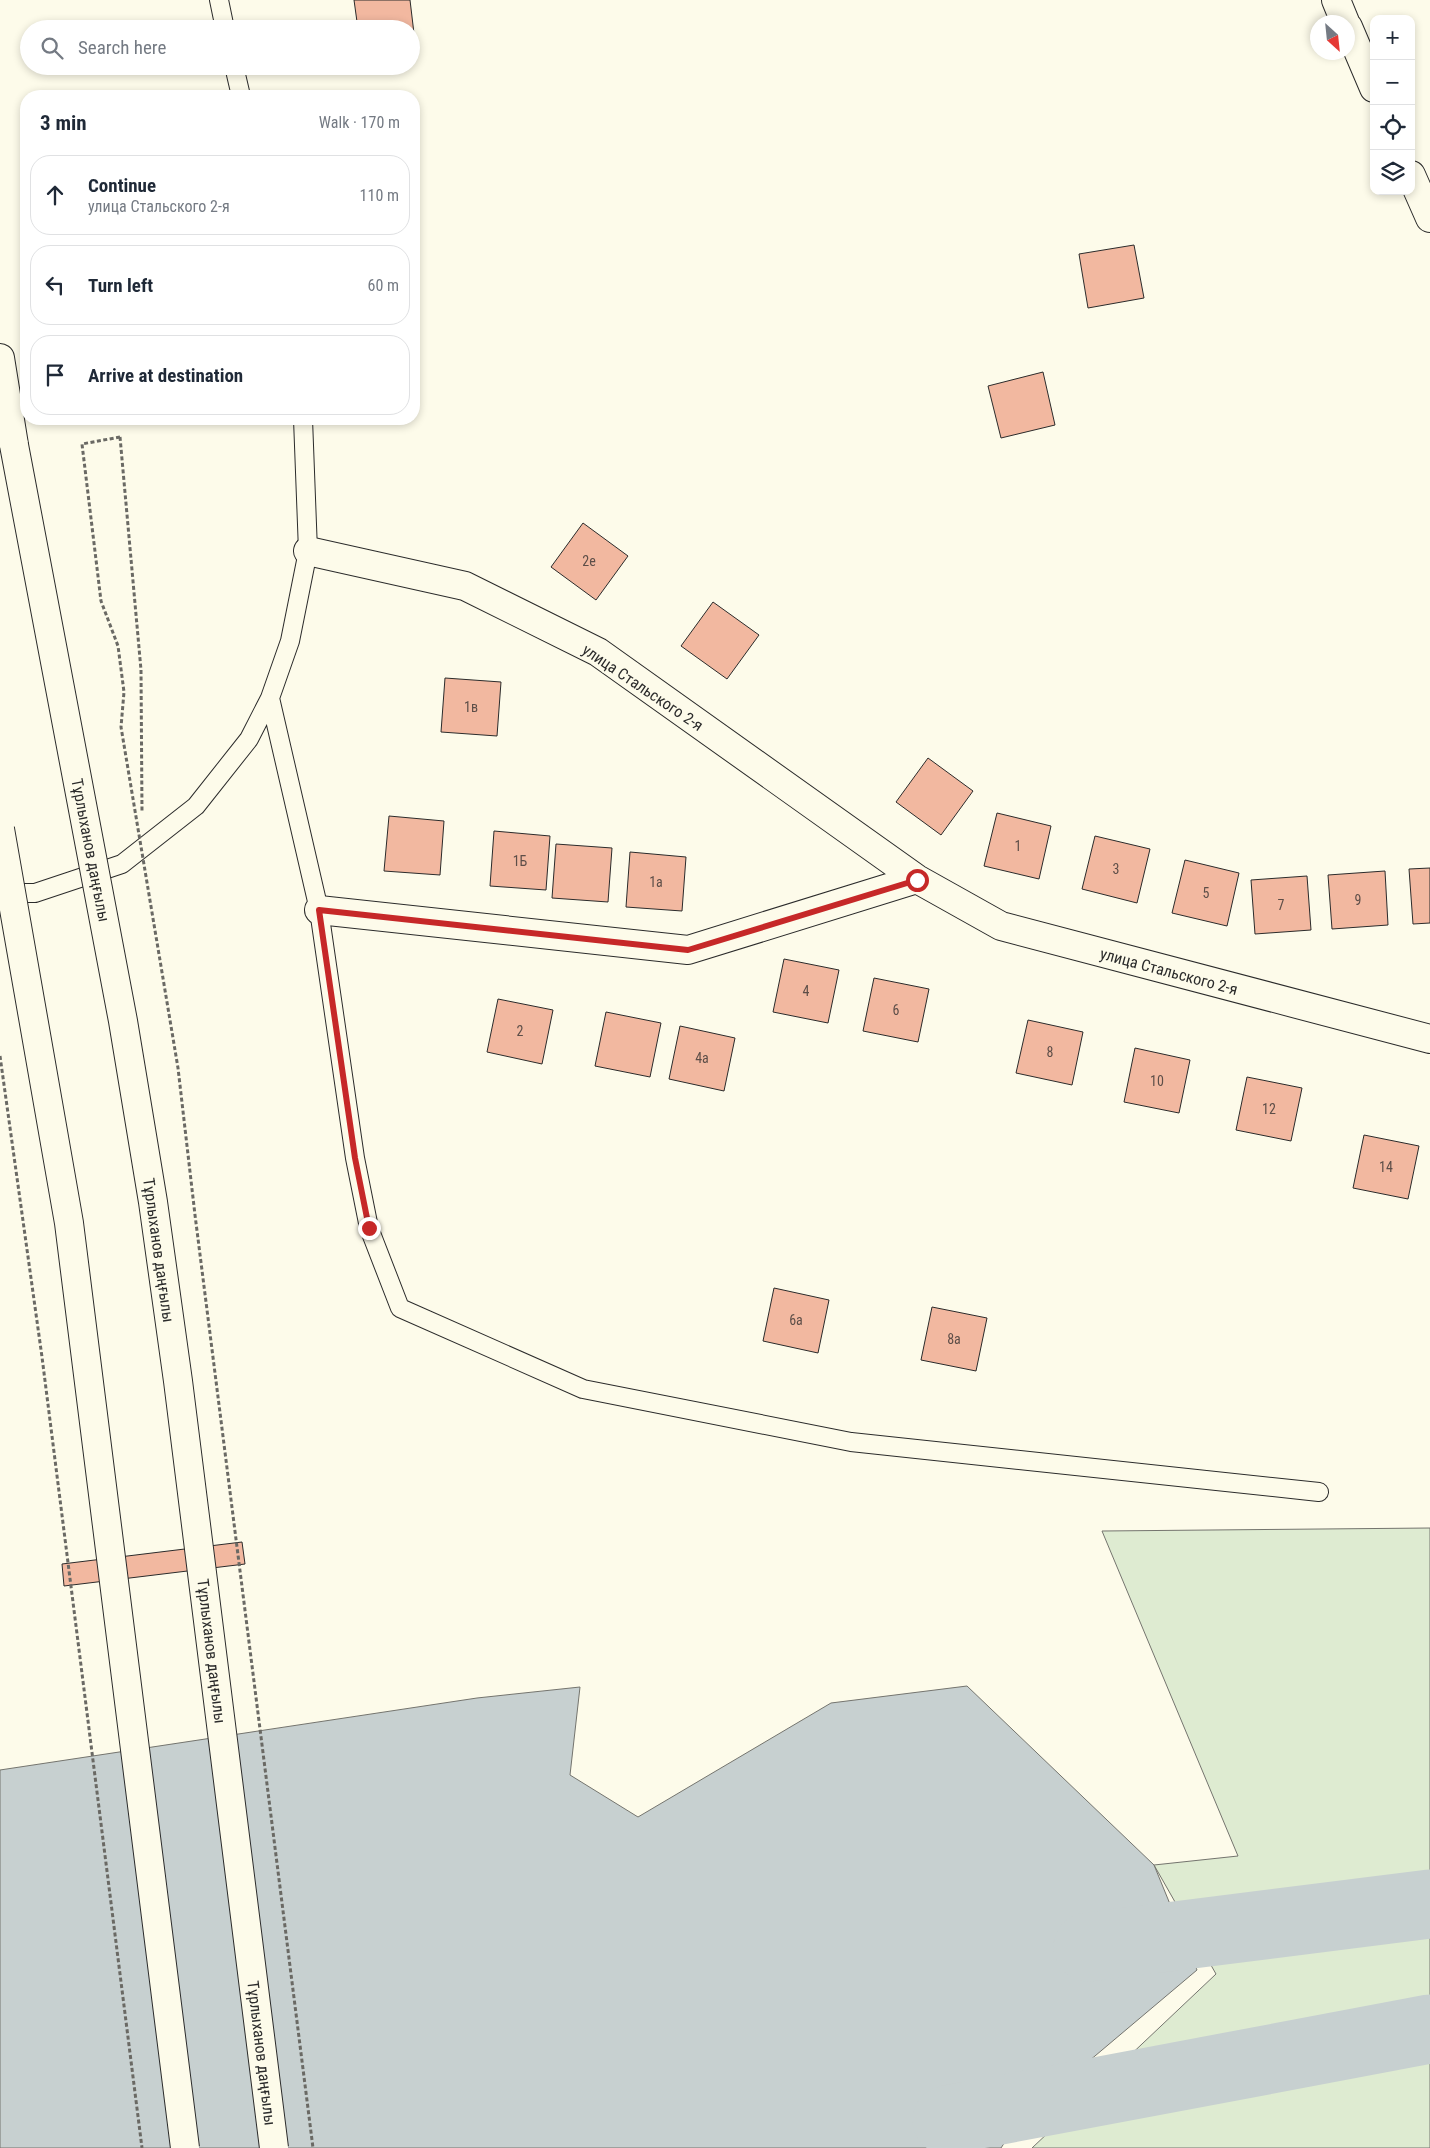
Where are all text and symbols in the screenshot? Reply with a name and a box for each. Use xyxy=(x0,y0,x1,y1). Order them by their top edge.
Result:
north arrow xyxy=(1310,15,1355,60)
map controls xyxy=(1370,15,1415,195)
button: + xyxy=(1370,15,1415,60)
search box xyxy=(20,20,420,75)
icon: search xyxy=(38,34,66,62)
text: Search here xyxy=(78,36,166,59)
button: − xyxy=(1370,60,1415,105)
button: locate xyxy=(1370,105,1415,150)
text: 3 min xyxy=(40,111,87,135)
text: Walk · 170 m xyxy=(319,113,400,132)
button: layers xyxy=(1370,150,1415,195)
text: Continue xyxy=(88,174,156,197)
icon: ahead xyxy=(41,181,69,209)
text: 110 m xyxy=(360,186,399,205)
text: улица Стальского 2-я xyxy=(88,197,230,216)
icon: left xyxy=(41,271,69,299)
text: Turn left xyxy=(88,274,153,297)
text: 60 m xyxy=(367,276,399,295)
icon: arrive xyxy=(41,361,69,389)
text: Arrive at destination xyxy=(88,364,243,387)
house number: 2е xyxy=(582,553,596,569)
street label: улица Стальского 2-я xyxy=(579,640,707,735)
house number: 1в xyxy=(464,699,478,715)
street label: Тұрлыханов даңғылы xyxy=(67,777,114,923)
house number: 1 xyxy=(1015,838,1021,854)
house number: 1Б xyxy=(513,853,528,869)
house number: 3 xyxy=(1113,861,1119,877)
route start xyxy=(906,869,929,892)
house number: 1а xyxy=(649,874,663,890)
house number: 5 xyxy=(1203,885,1210,901)
house number: 9 xyxy=(1355,892,1361,908)
house number: 7 xyxy=(1278,897,1285,913)
street label: улица Стальского 2-я xyxy=(1098,944,1240,999)
house number: 4 xyxy=(803,983,810,999)
house number: 6 xyxy=(893,1002,900,1018)
house number: 2 xyxy=(517,1023,524,1039)
house number: 8 xyxy=(1047,1044,1054,1060)
house number: 4а xyxy=(695,1050,709,1066)
house number: 10 xyxy=(1150,1073,1164,1089)
house number: 12 xyxy=(1262,1101,1276,1117)
house number: 14 xyxy=(1379,1159,1393,1175)
street label: Тұрлыханов даңғылы xyxy=(139,1177,178,1323)
route end xyxy=(358,1217,381,1240)
house number: 6а xyxy=(789,1312,803,1328)
house number: 8а xyxy=(947,1331,961,1347)
street label: Тұрлыханов даңғылы xyxy=(193,1578,230,1724)
street label: Тұрлыханов даңғылы xyxy=(243,1980,280,2126)

